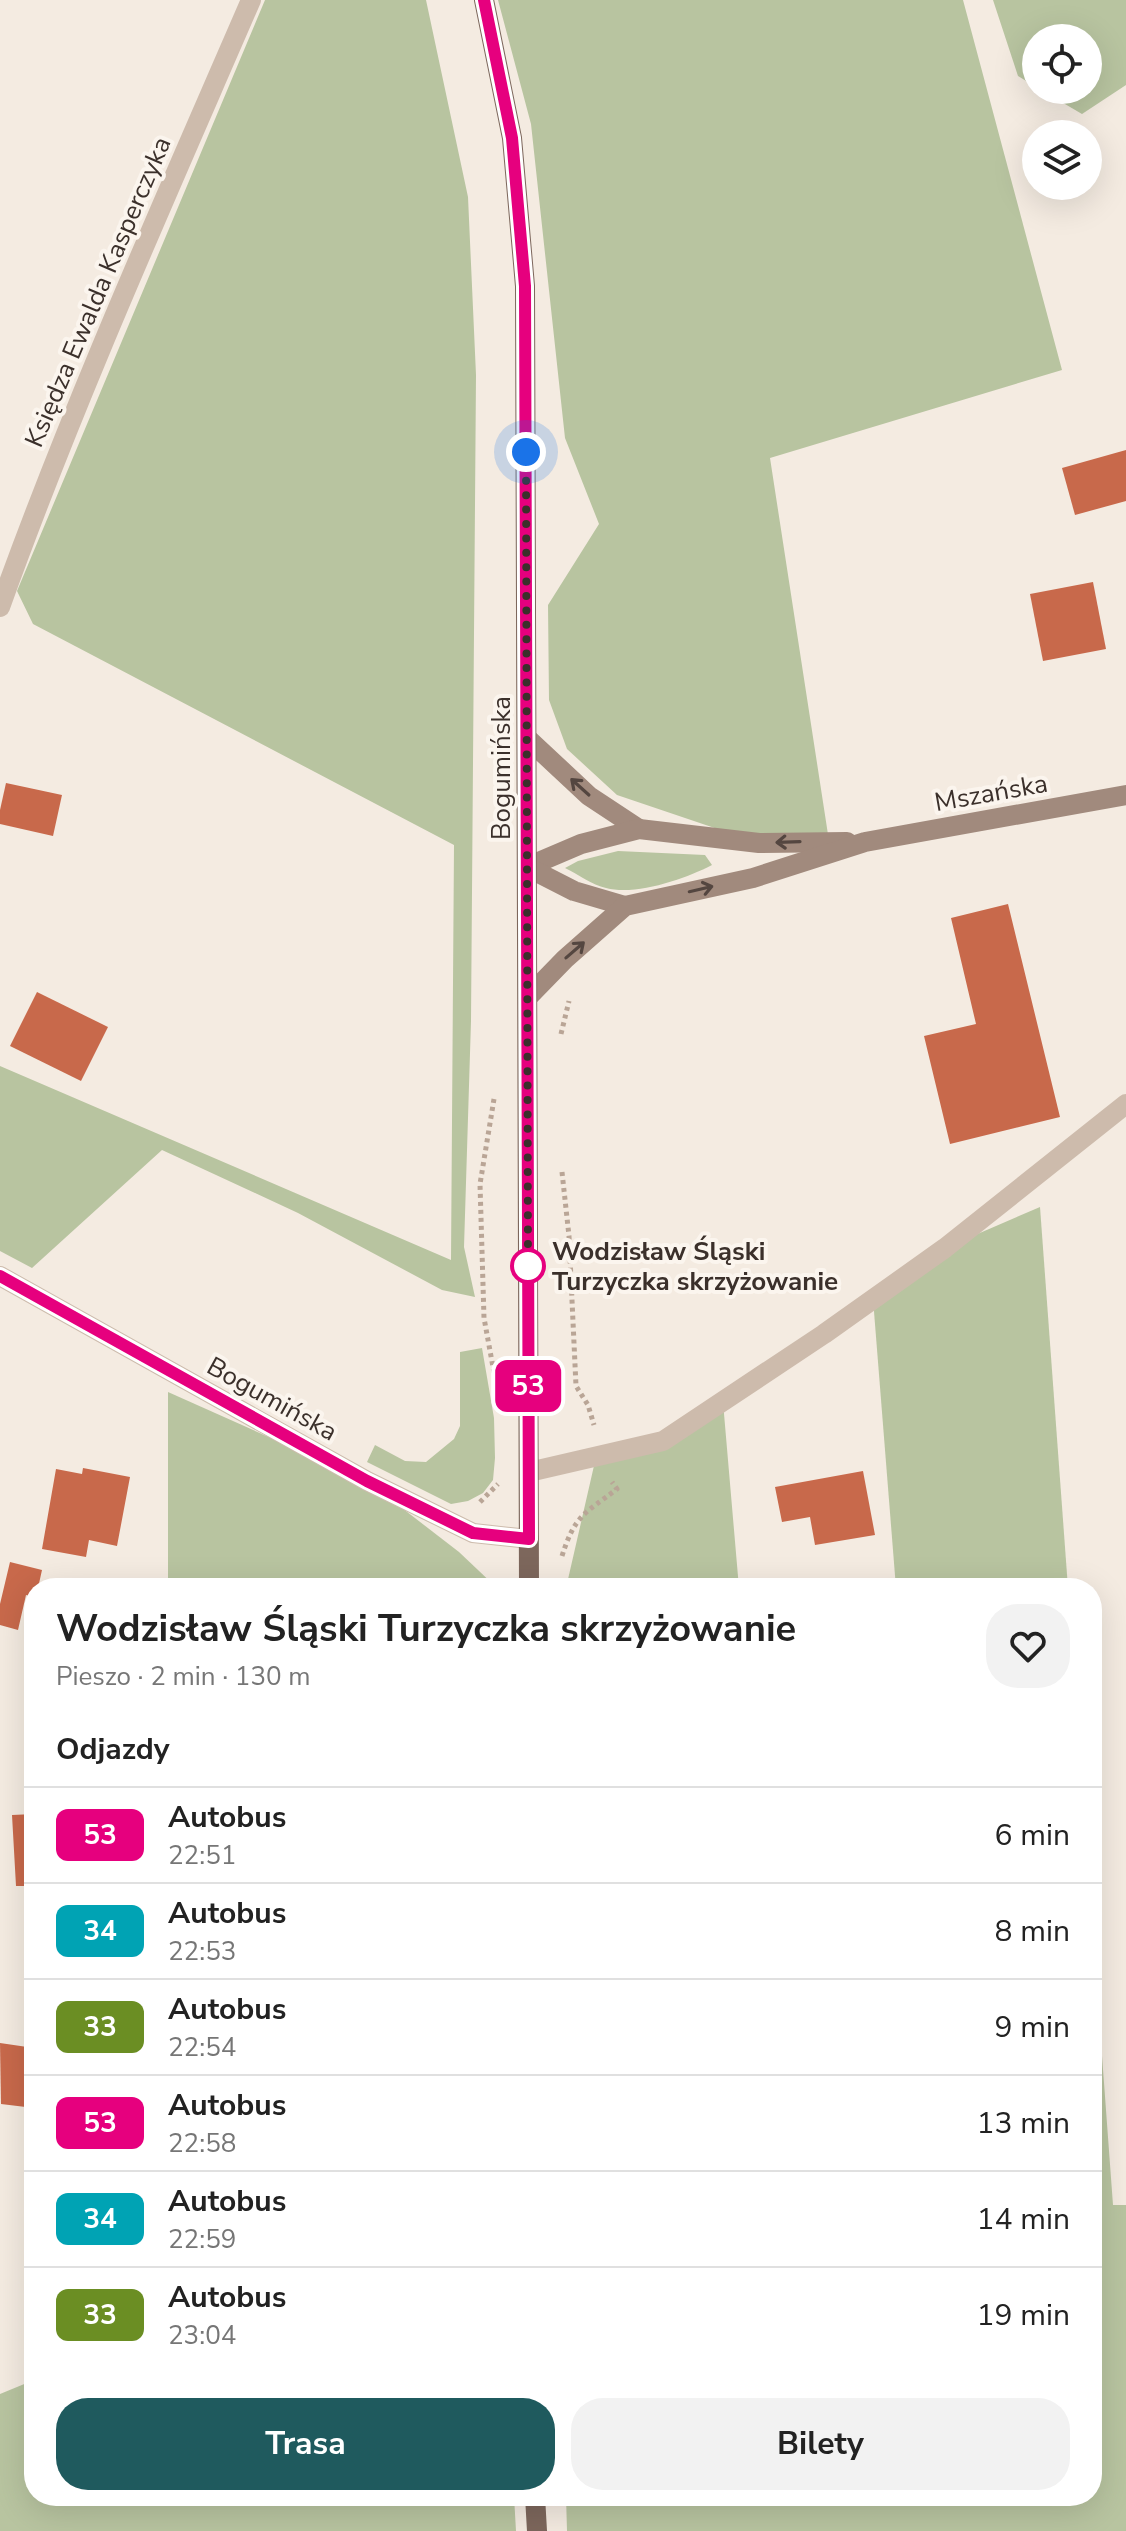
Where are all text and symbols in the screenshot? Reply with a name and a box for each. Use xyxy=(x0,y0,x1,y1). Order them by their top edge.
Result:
map controls xyxy=(1022,24,1102,200)
button: locate xyxy=(1022,24,1102,104)
button: layers xyxy=(1022,120,1102,200)
street label: Księdza Ewalda Kasperczyka xyxy=(17,131,179,453)
your location xyxy=(506,432,546,472)
street label: Bogumińska xyxy=(484,696,519,840)
street label: Mszańska xyxy=(932,766,1050,820)
one-way arrow xyxy=(571,779,591,797)
one-way arrow xyxy=(775,835,802,850)
one-way arrow xyxy=(688,881,713,896)
one-way arrow xyxy=(564,942,584,960)
place label: Wodzisław Śląski Turzyczka skrzyżowanie xyxy=(552,1234,838,1299)
marker: Wodzisław Śląski Turzyczka skrzyżowanie xyxy=(511,1249,545,1283)
street label: Bogumińska xyxy=(201,1349,343,1449)
line badge: 53 xyxy=(492,1360,564,1412)
text: 53 xyxy=(511,1367,545,1405)
text: Wodzisław Śląski Turzyczka skrzyżowanie xyxy=(56,1603,796,1654)
button: heart xyxy=(986,1604,1070,1688)
text: Pieszo · 2 min · 130 m xyxy=(56,1659,311,1694)
text: Odjazdy xyxy=(56,1729,169,1770)
text: Autobus xyxy=(168,1797,286,1838)
text: 6 min xyxy=(995,1815,1070,1856)
text: 53 xyxy=(83,1816,117,1854)
text: 22:51 xyxy=(168,1838,236,1873)
text: Autobus xyxy=(168,1893,286,1934)
text: 8 min xyxy=(995,1911,1070,1952)
text: 34 xyxy=(83,1912,117,1950)
text: 22:53 xyxy=(168,1934,236,1969)
text: Autobus xyxy=(168,1989,286,2030)
text: 9 min xyxy=(995,2007,1070,2048)
text: 33 xyxy=(83,2008,117,2046)
text: 22:54 xyxy=(168,2030,236,2065)
text: Autobus xyxy=(168,2085,286,2126)
text: 13 min xyxy=(977,2103,1070,2144)
text: 53 xyxy=(83,2104,117,2142)
text: 22:58 xyxy=(168,2126,236,2161)
text: Autobus xyxy=(168,2181,286,2222)
text: 14 min xyxy=(977,2199,1070,2240)
text: 34 xyxy=(83,2200,117,2238)
text: 22:59 xyxy=(168,2222,236,2257)
text: Autobus xyxy=(168,2277,286,2318)
text: 19 min xyxy=(977,2295,1070,2336)
text: 33 xyxy=(83,2296,117,2334)
text: 23:04 xyxy=(168,2318,236,2353)
button: Trasa xyxy=(56,2398,555,2490)
button: Bilety xyxy=(571,2398,1070,2490)

